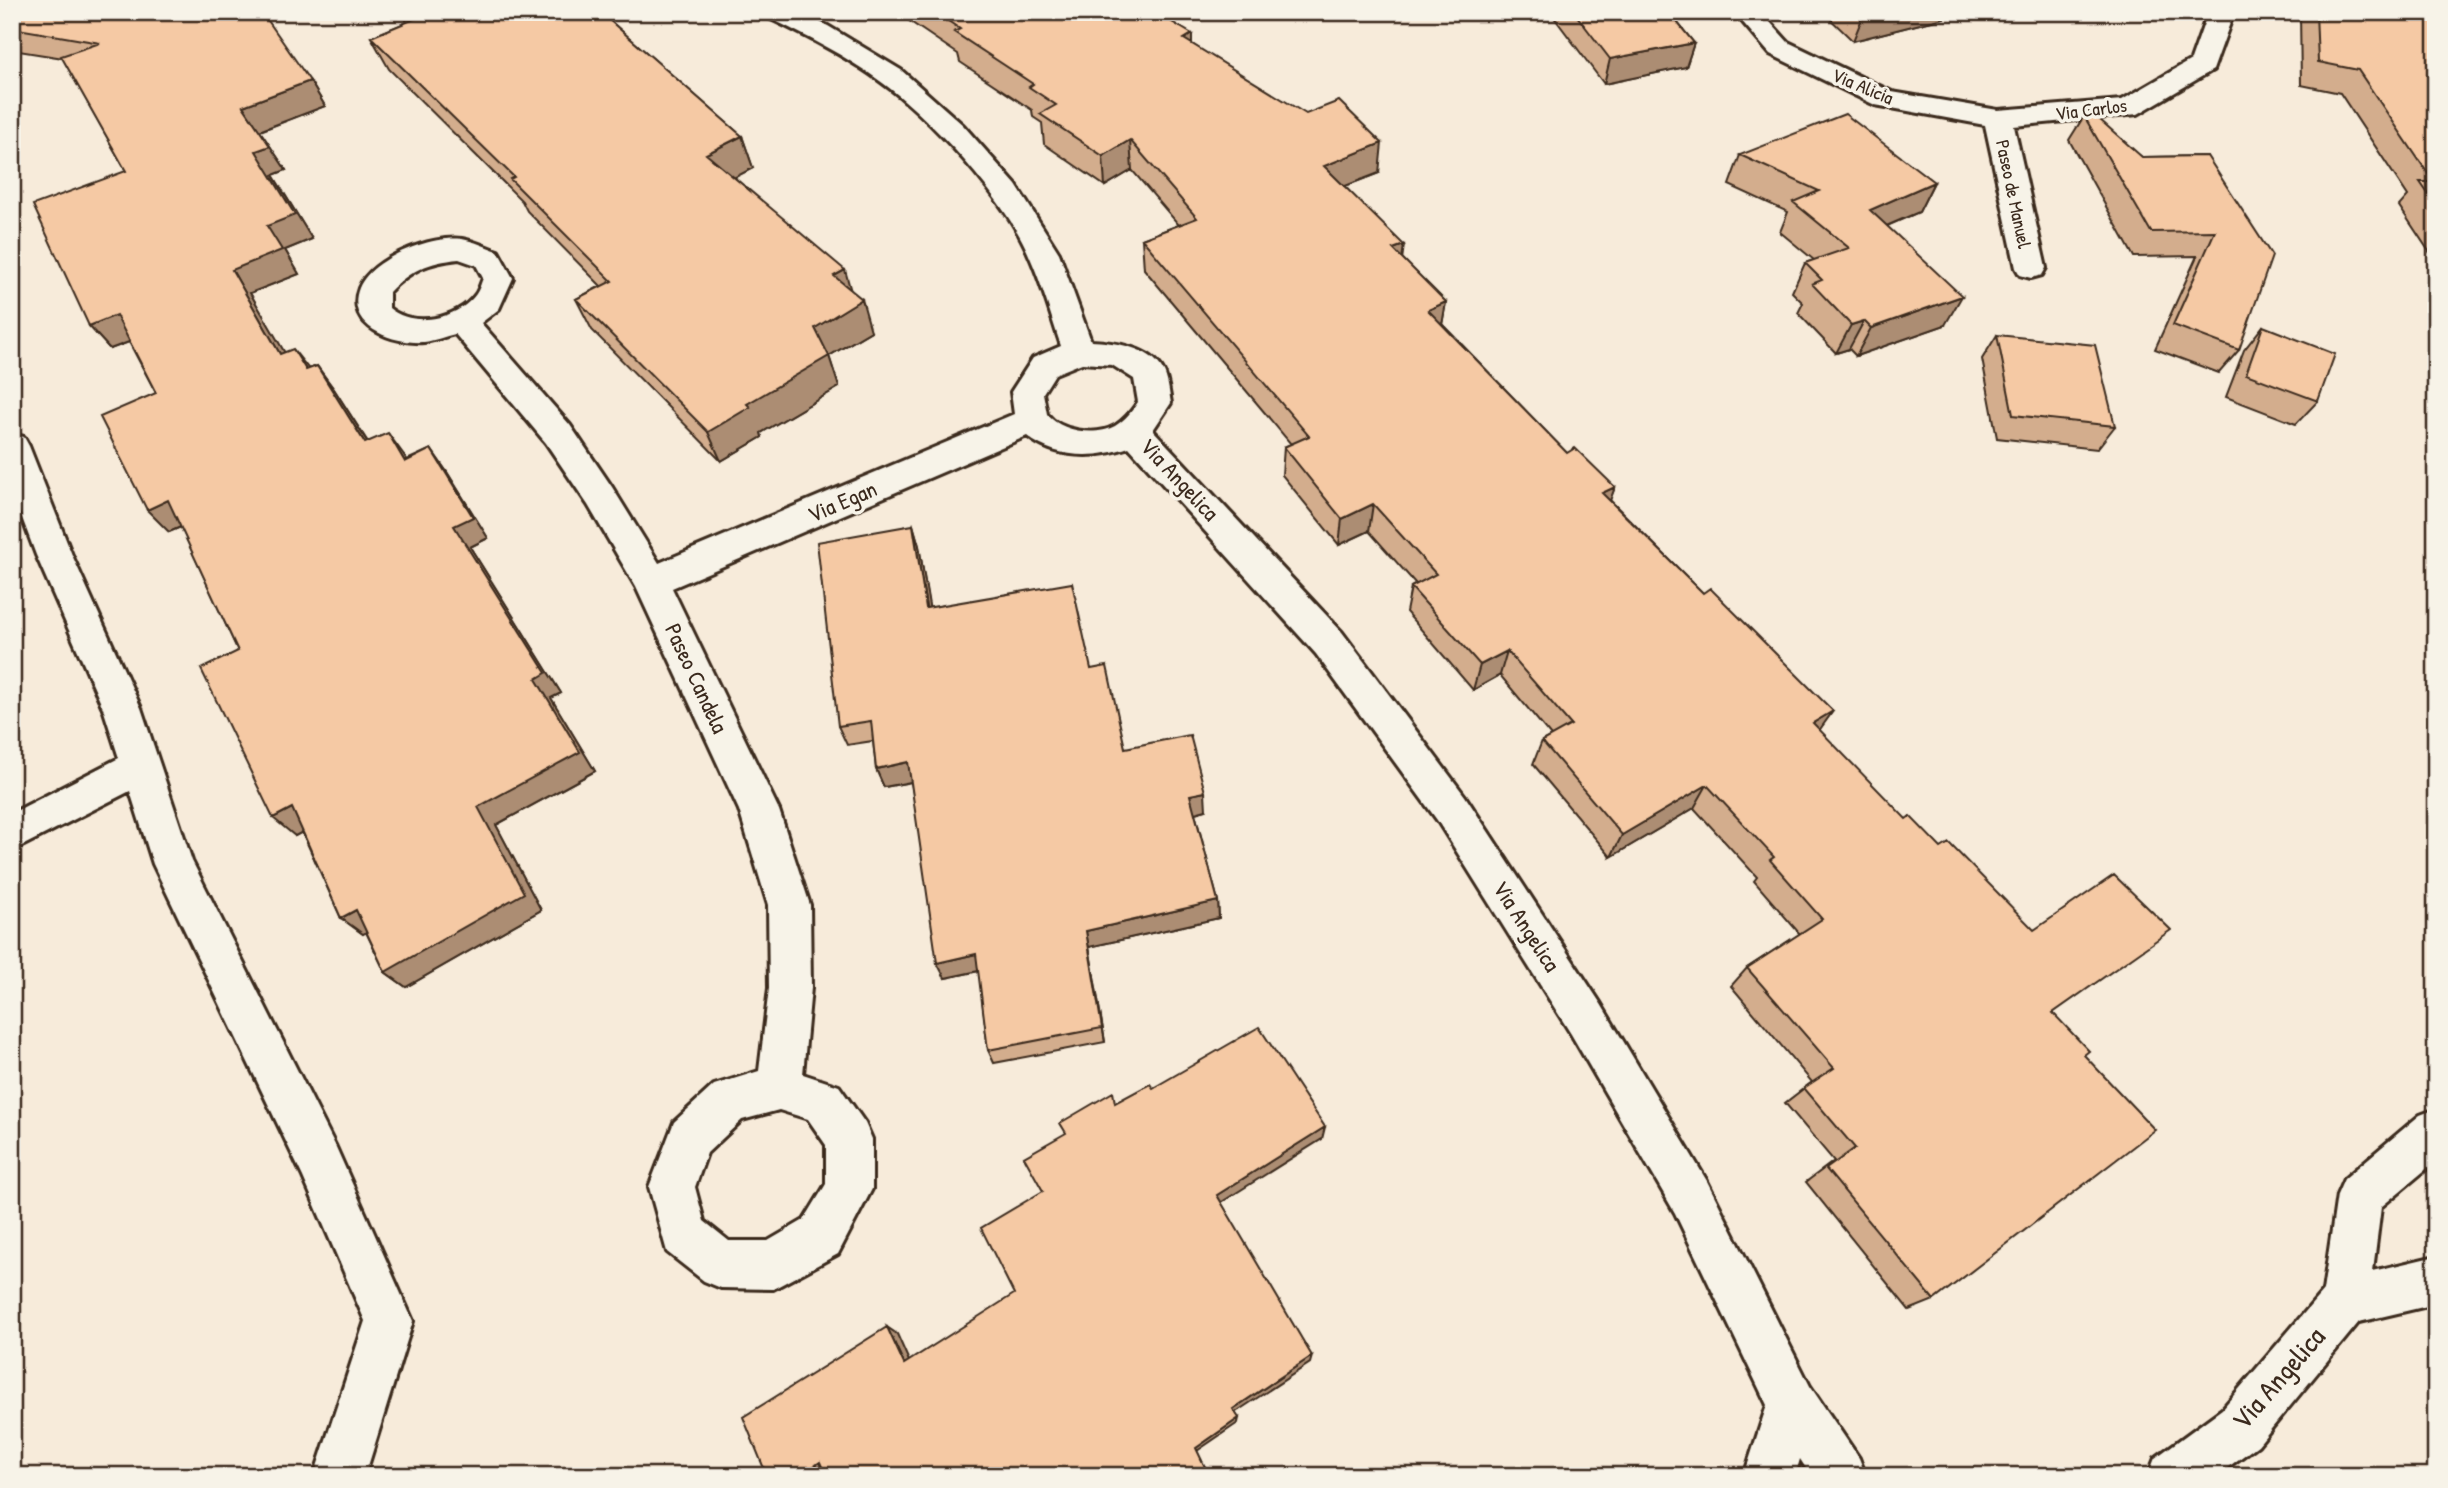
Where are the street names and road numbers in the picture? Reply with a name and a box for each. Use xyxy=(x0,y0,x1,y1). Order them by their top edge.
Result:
street label: Via Alicia xyxy=(1828,61,1898,111)
street label: Via Carlos xyxy=(2054,92,2128,126)
street label: Paseo de Manuel xyxy=(1990,137,2038,252)
street label: Via Angelica xyxy=(1134,431,1226,527)
street label: Via Egan xyxy=(803,473,881,529)
street label: Paseo Candela xyxy=(658,618,736,738)
street label: Via Angelica xyxy=(1486,875,1568,977)
street label: Via Angelica xyxy=(2223,1318,2333,1438)

